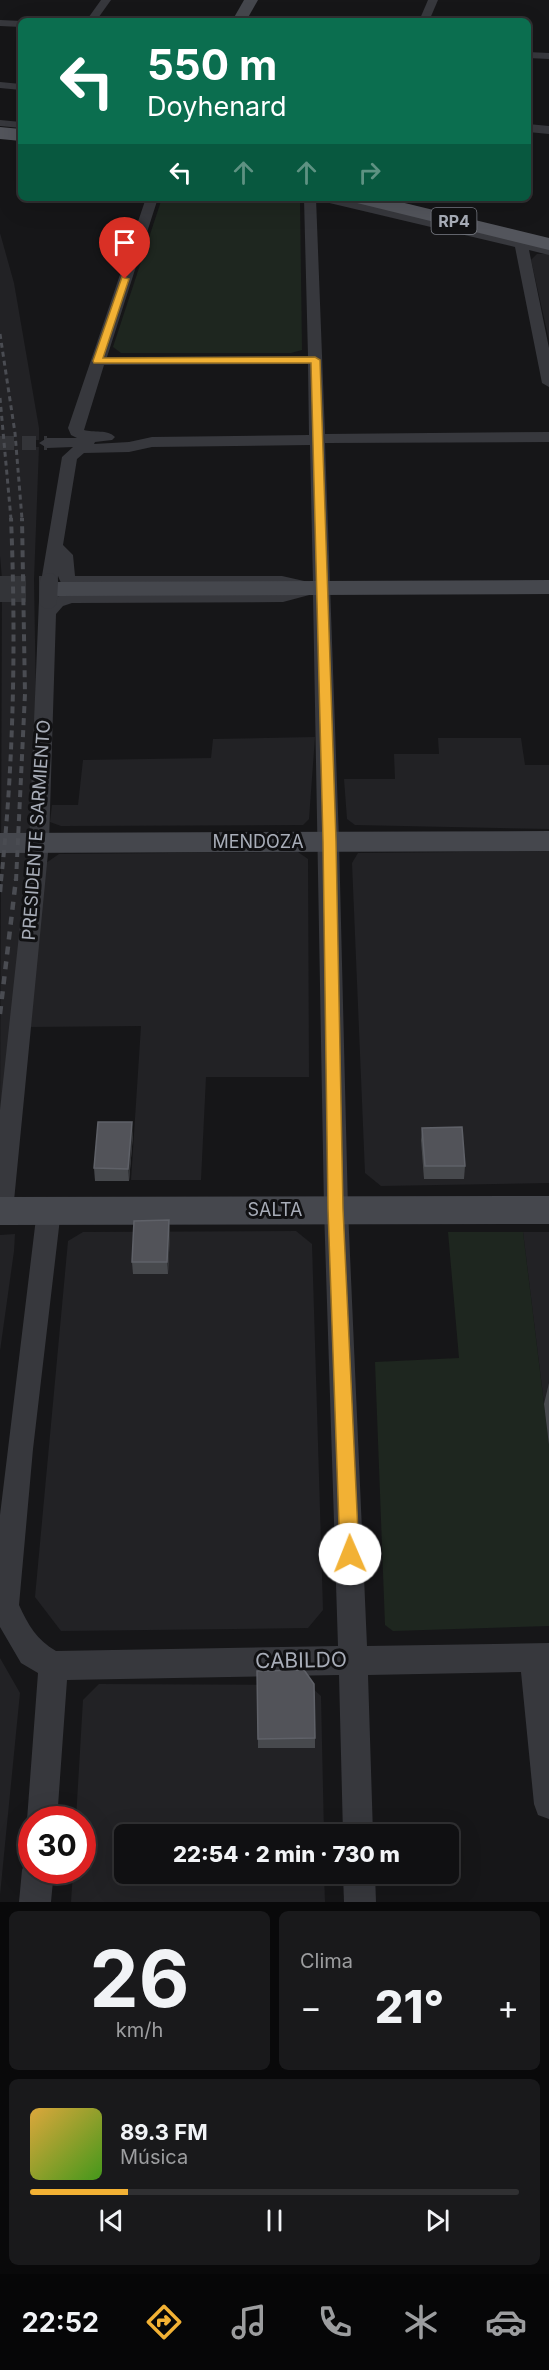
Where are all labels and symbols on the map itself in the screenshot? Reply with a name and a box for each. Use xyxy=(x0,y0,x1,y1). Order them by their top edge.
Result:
road number: RP4 xyxy=(432,208,476,234)
pin xyxy=(99,217,150,279)
street label: PRESIDENTE SARMIENTO xyxy=(18,719,54,941)
street label: MENDOZA xyxy=(212,831,304,852)
street label: SALTA xyxy=(248,1199,302,1220)
position arrow xyxy=(318,1522,382,1586)
street label: CABILDO xyxy=(255,1647,347,1673)
speed limit sign: 30 xyxy=(18,1806,96,1884)

